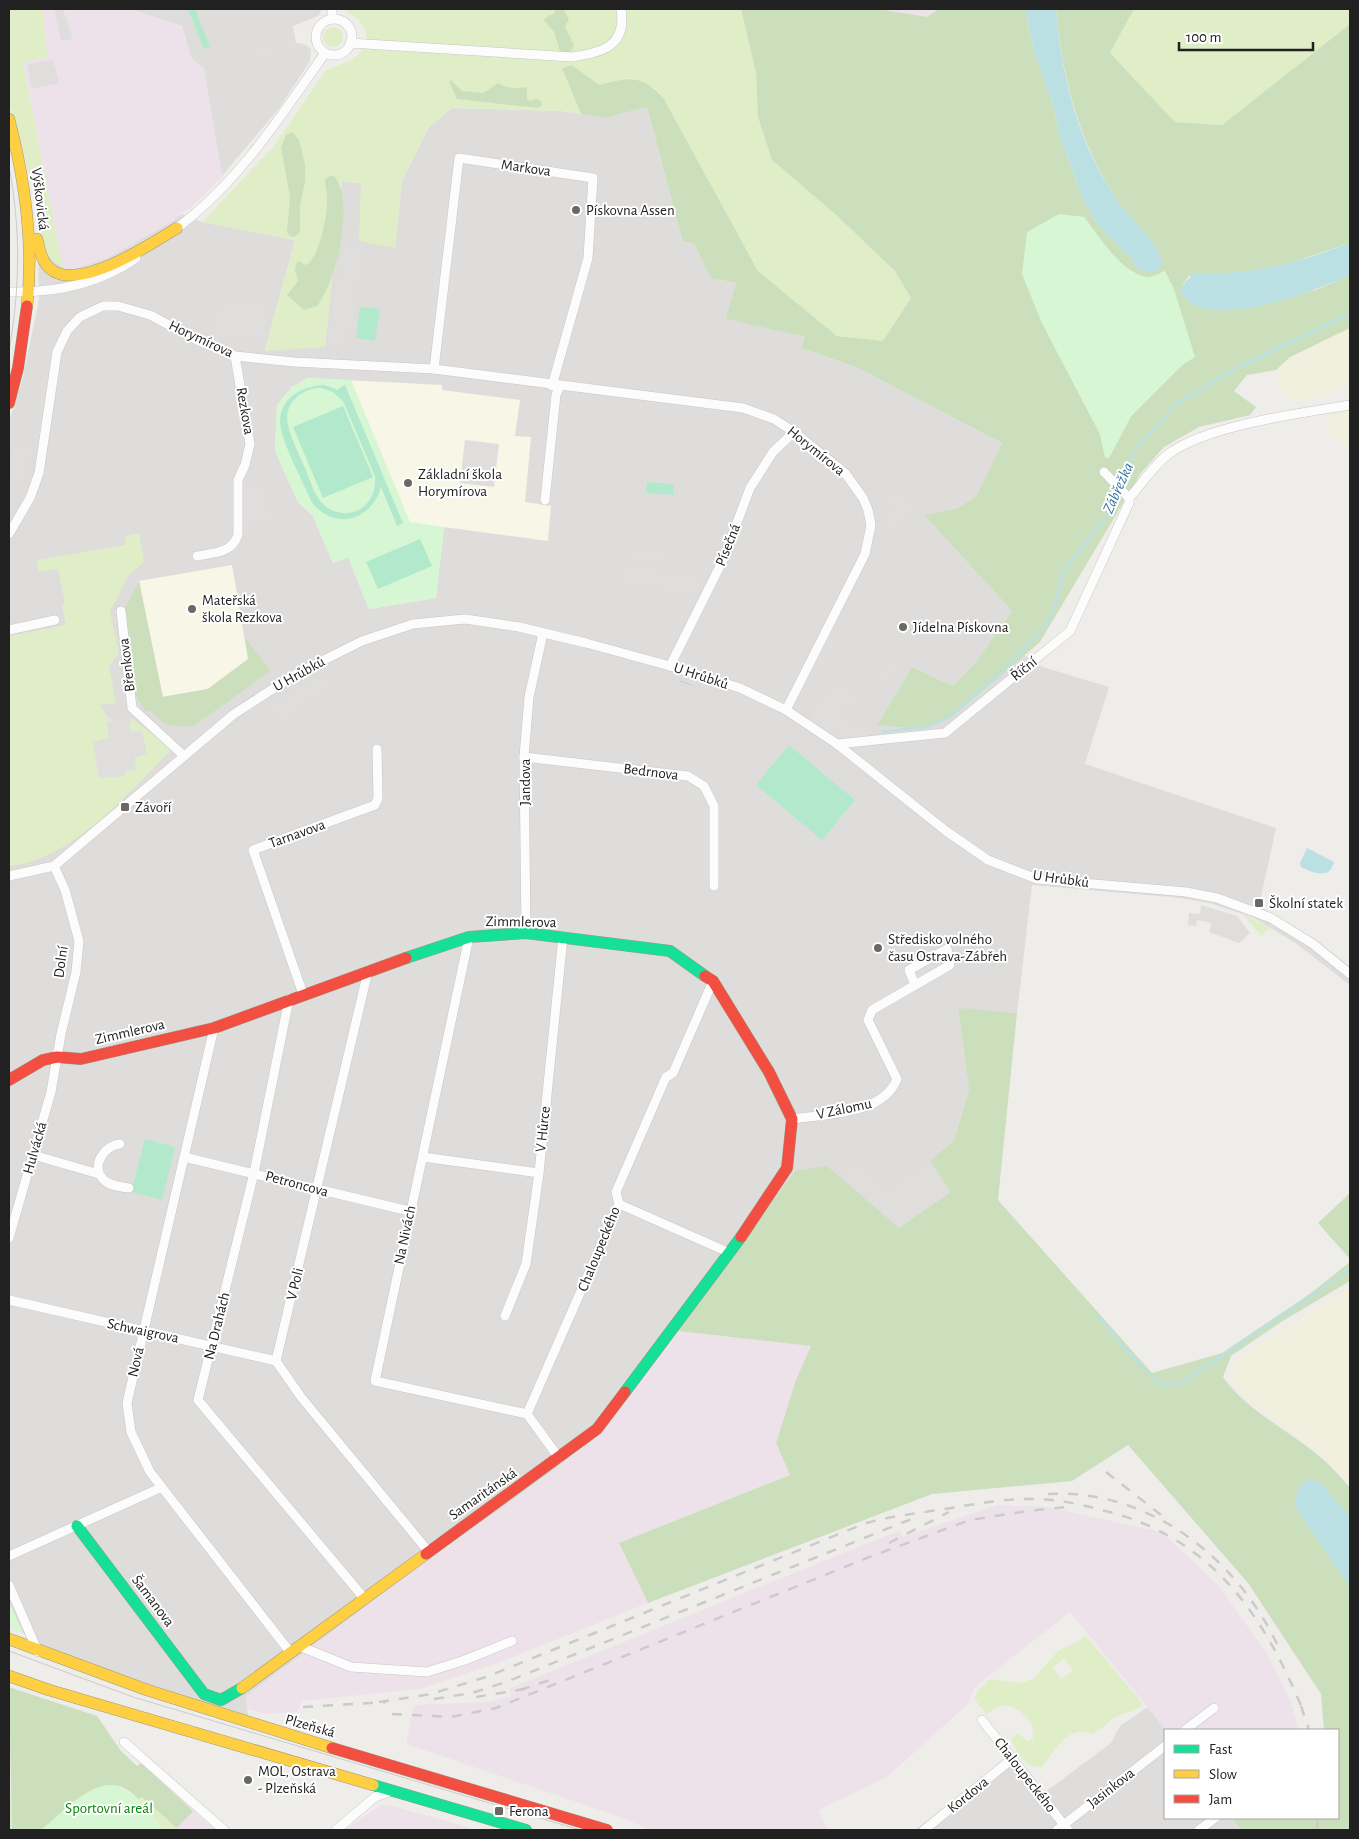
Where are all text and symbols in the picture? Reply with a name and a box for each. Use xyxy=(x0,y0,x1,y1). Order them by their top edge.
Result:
scale bar xyxy=(1179,20,1313,52)
text: 100 m xyxy=(1186,30,1221,45)
street label: Markova xyxy=(500,157,552,179)
street label: Výškovická xyxy=(29,167,51,231)
place label: Pískovna Assen xyxy=(586,203,675,218)
marker: Pískovna Assen xyxy=(570,204,582,216)
street label: Horymírova xyxy=(166,318,236,360)
street label: Rezkova xyxy=(233,386,257,436)
street label: Horymírova xyxy=(784,423,848,479)
water label: Zábřežka xyxy=(1100,460,1136,516)
place label: Základní škola Horymírova xyxy=(418,467,502,499)
marker: Základní škola Horymírova xyxy=(402,477,414,489)
street label: Písečná xyxy=(713,522,743,568)
place label: Mateřská škola Rezkova xyxy=(202,593,282,625)
marker: Mateřská škola Rezkova xyxy=(186,603,198,615)
place label: Jídelna Pískovna xyxy=(913,620,1009,635)
marker: Jídelna Pískovna xyxy=(897,621,909,633)
street label: Břenkova xyxy=(116,637,138,693)
street label: Říční xyxy=(1007,653,1040,684)
street label: U Hrůbků xyxy=(271,654,328,694)
street label: U Hrůbků xyxy=(672,660,731,692)
street label: Jandova xyxy=(518,759,533,805)
street label: Bedrnova xyxy=(623,761,679,783)
place label: Závoří xyxy=(135,800,172,815)
marker: Závoří xyxy=(119,801,131,813)
street label: Tarnavova xyxy=(267,817,327,851)
street label: U Hrůbků xyxy=(1032,868,1090,890)
place label: Školní statek xyxy=(1269,895,1343,911)
marker: Školní statek xyxy=(1253,897,1265,909)
street label: Zimmlerova xyxy=(485,914,557,930)
place label: Středisko volného času Ostrava-Zábřeh xyxy=(888,932,1007,964)
marker: Středisko volného času Ostrava-Zábřeh xyxy=(872,942,884,954)
street label: Dolní xyxy=(51,945,71,979)
street label: Zimmlerova xyxy=(94,1017,166,1047)
street label: V Zálomu xyxy=(815,1096,873,1122)
street label: V Hůrce xyxy=(533,1105,553,1153)
street label: Hulvácká xyxy=(20,1120,50,1176)
street label: Petroncova xyxy=(264,1168,330,1200)
street label: Na Nivách xyxy=(391,1204,419,1266)
street label: Chaloupeckého xyxy=(575,1204,623,1294)
street label: V Poli xyxy=(284,1266,306,1302)
street label: Na Drahách xyxy=(201,1291,233,1361)
street label: Schwaigrova xyxy=(106,1316,180,1346)
street label: Nová xyxy=(125,1346,147,1378)
street label: Samaritánská xyxy=(446,1465,520,1523)
street label: Šamanova xyxy=(129,1572,178,1630)
street label: Plzeňská xyxy=(283,1712,337,1740)
legend xyxy=(1164,1729,1339,1819)
street label: Chaloupeckého xyxy=(991,1735,1059,1815)
text: Fast xyxy=(1209,1742,1233,1757)
place label: MOL, Ostrava - Plzeňská xyxy=(258,1764,336,1796)
street label: Jasinkova xyxy=(1085,1765,1137,1811)
text: Slow xyxy=(1209,1767,1237,1782)
marker: MOL, Ostrava - Plzeňská xyxy=(242,1774,254,1786)
street label: Kordova xyxy=(945,1774,991,1816)
text: Jam xyxy=(1209,1792,1232,1807)
park label: Sportovní areál xyxy=(65,1801,153,1816)
place label: Ferona xyxy=(509,1804,549,1819)
marker: Ferona xyxy=(493,1805,505,1817)

